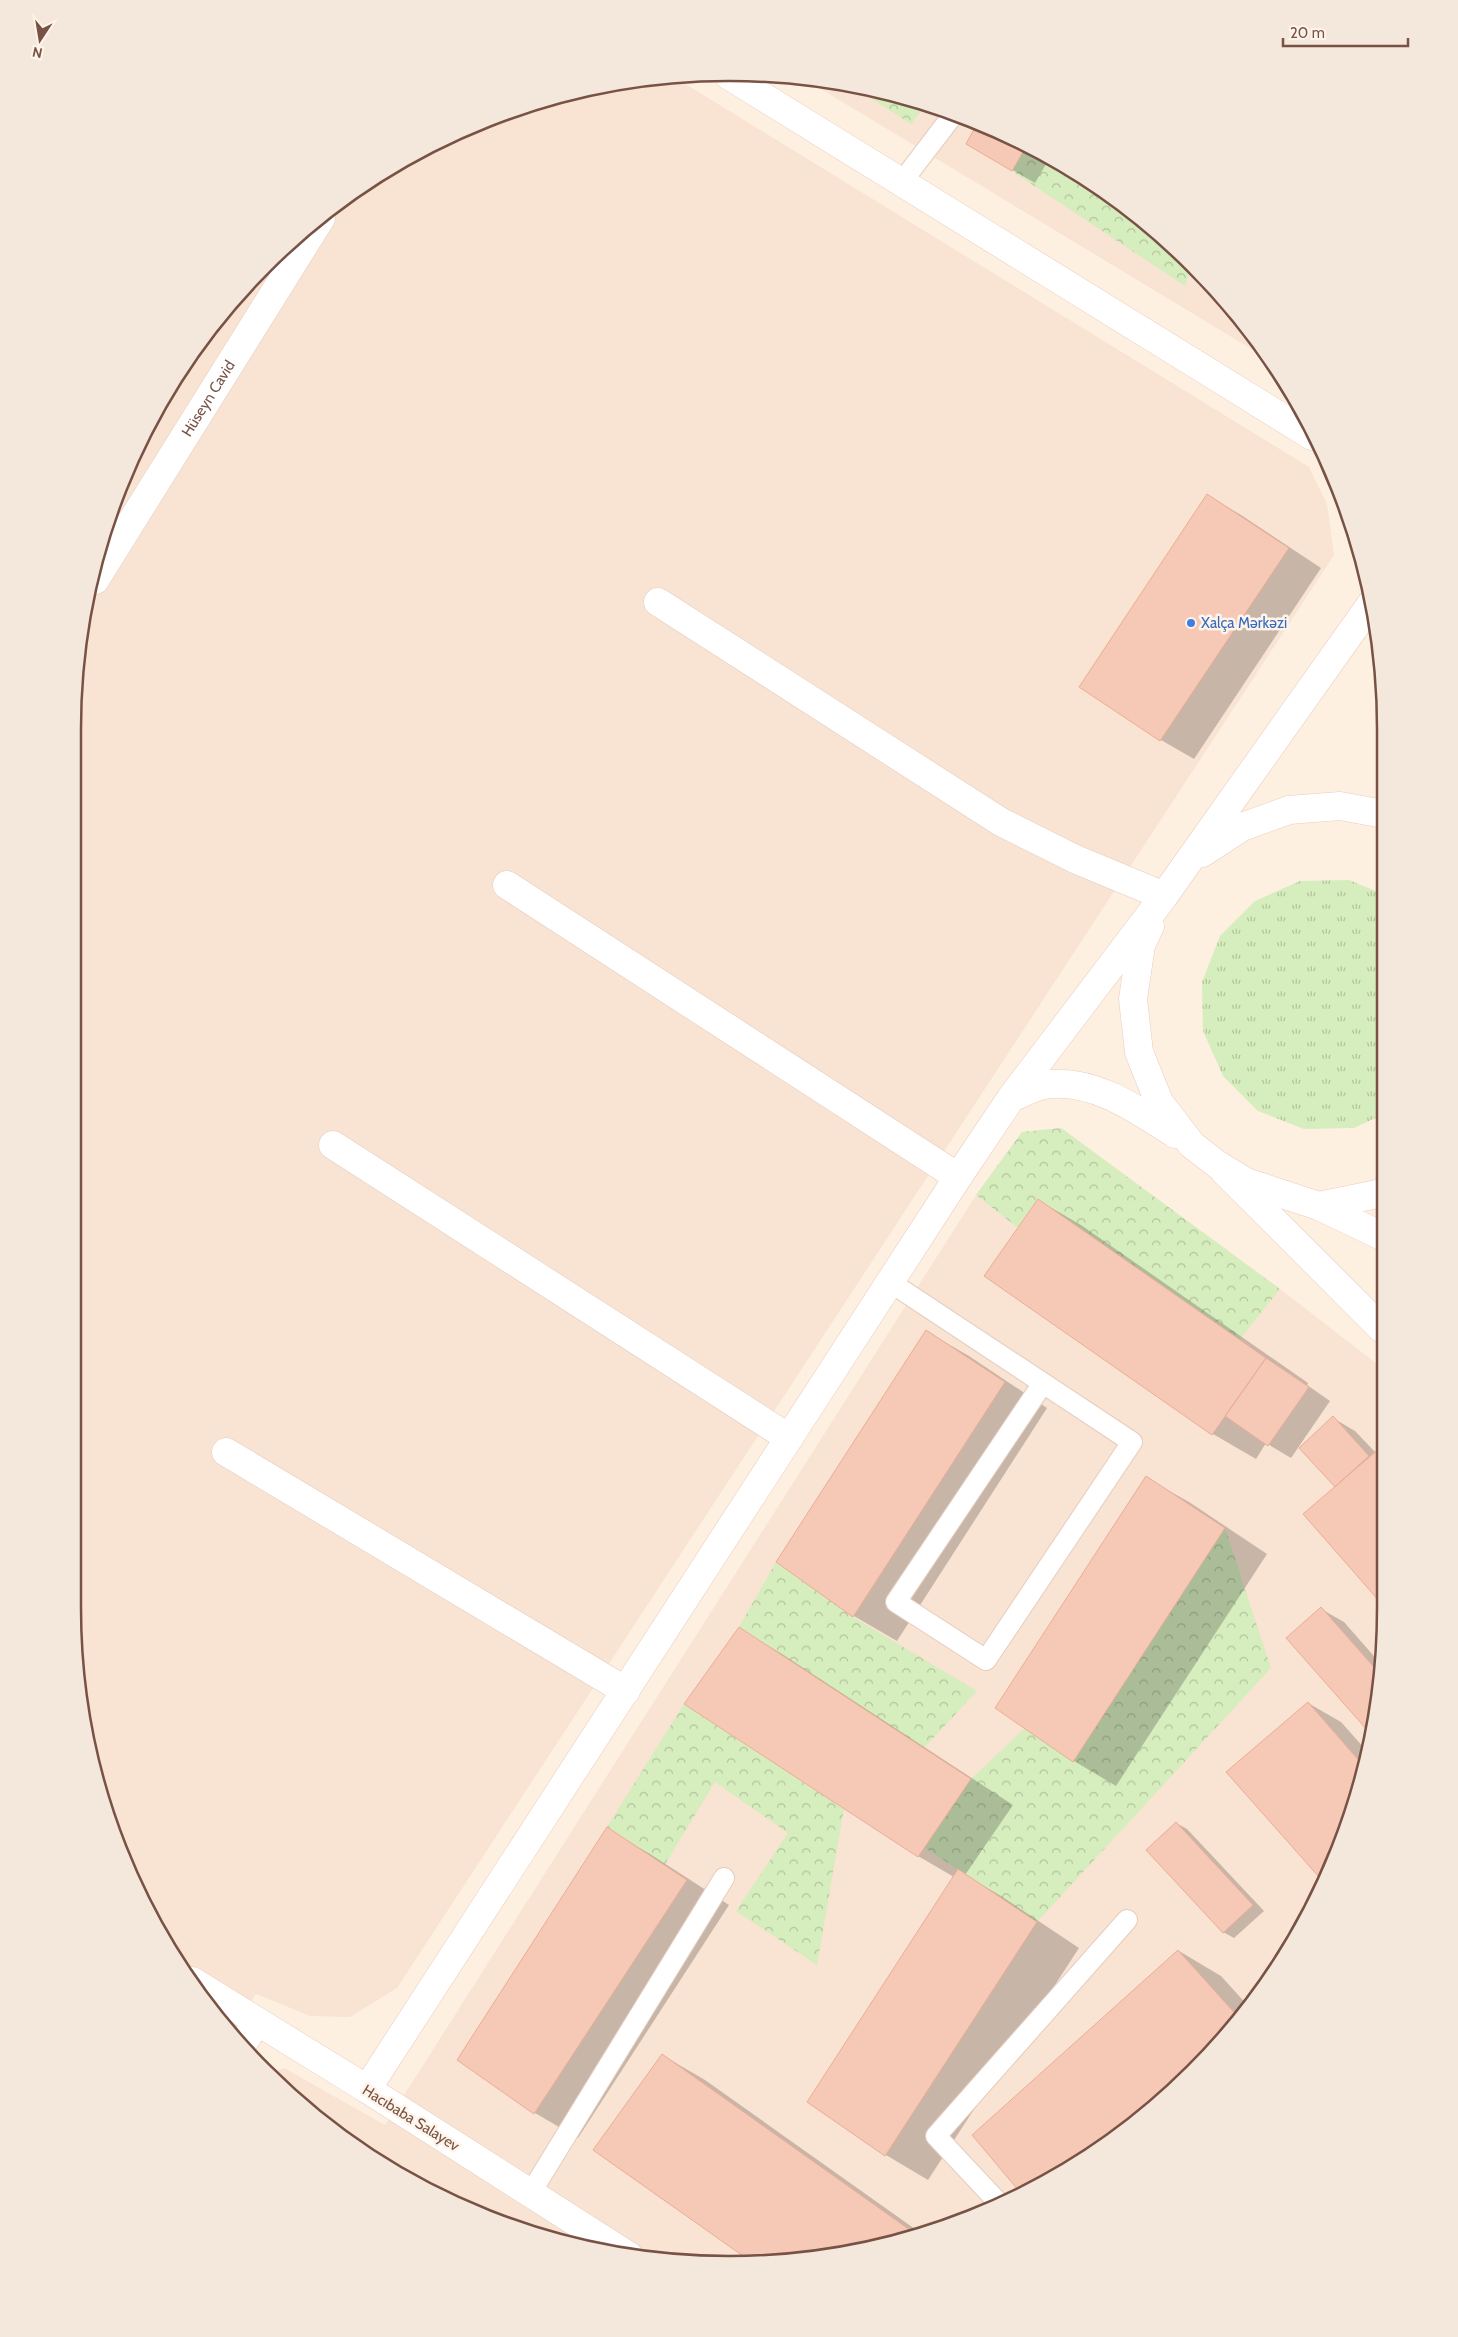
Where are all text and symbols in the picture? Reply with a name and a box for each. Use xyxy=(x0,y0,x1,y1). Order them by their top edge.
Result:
north arrow xyxy=(15,15,65,65)
scale bar xyxy=(1283,15,1408,47)
text: 20 m xyxy=(1290,24,1325,42)
text: N xyxy=(31,43,44,63)
street label: Hüseyn Cavid xyxy=(178,357,239,440)
place label: Xalça Mərkəzi xyxy=(1201,614,1287,632)
marker: Xalça Mərkəzi xyxy=(1185,617,1197,629)
street label: Hacıbaba Salayev xyxy=(359,2081,463,2155)

